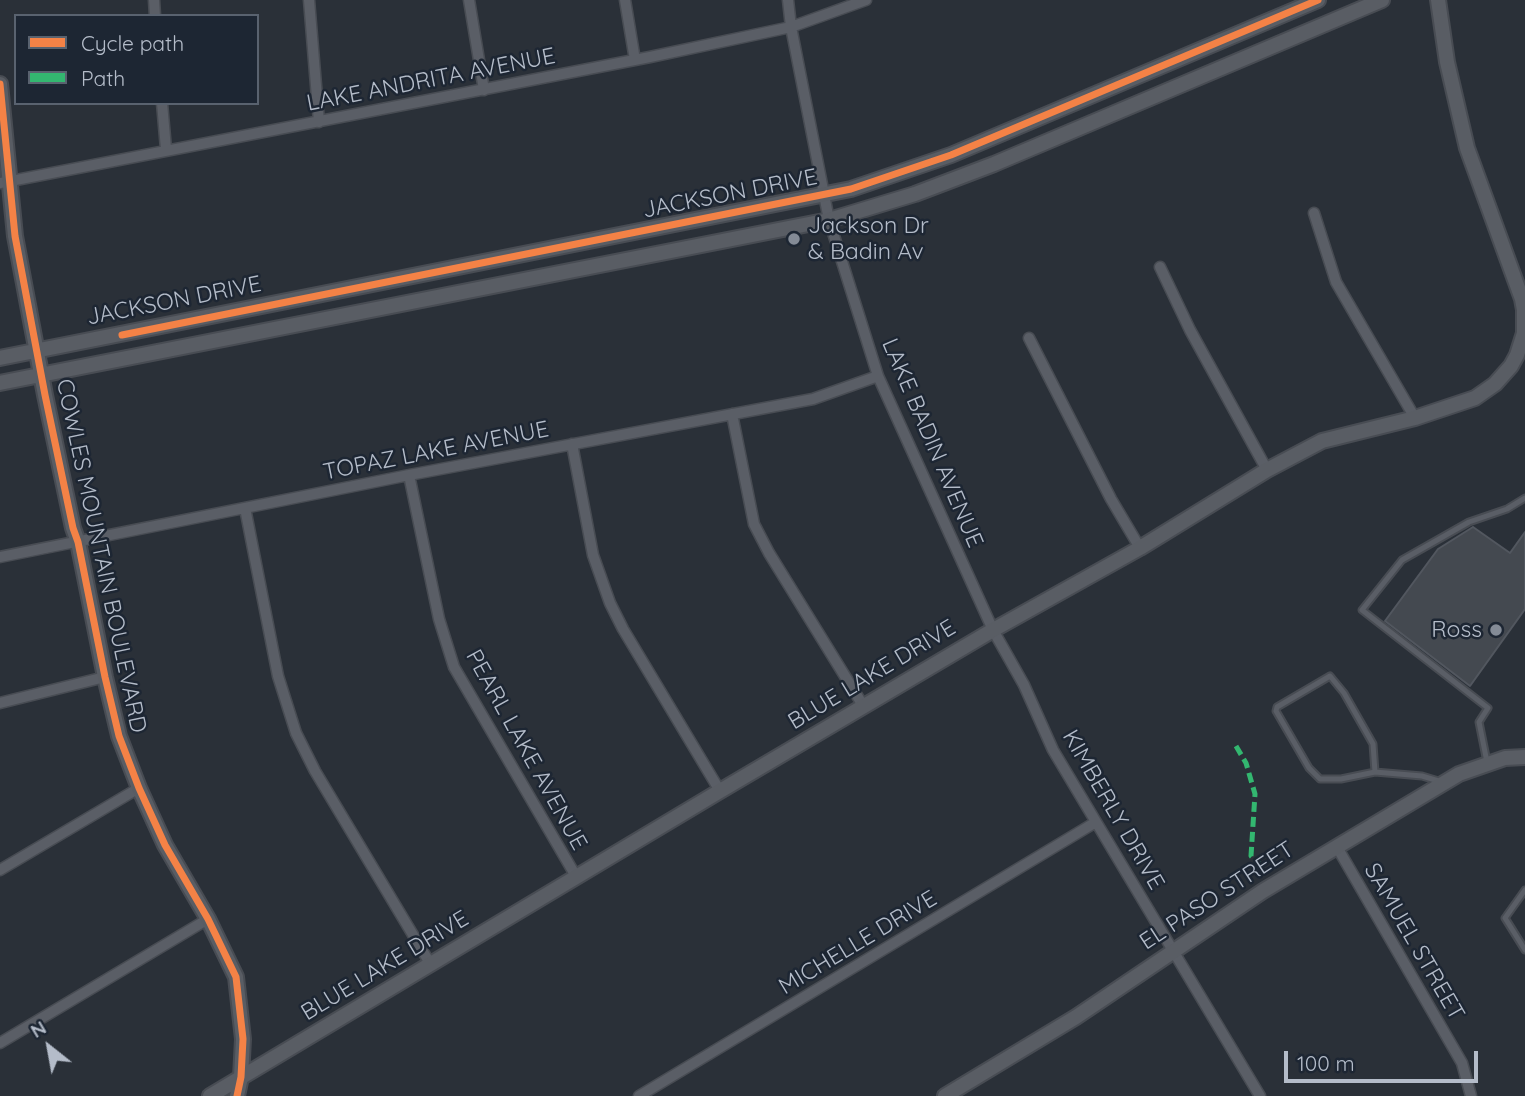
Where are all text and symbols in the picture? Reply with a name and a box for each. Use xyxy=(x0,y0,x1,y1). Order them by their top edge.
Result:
legend xyxy=(14,14,259,105)
text: Cycle path xyxy=(81,30,184,56)
street label: LAKE ANDRITA AVENUE xyxy=(304,42,558,118)
text: Path xyxy=(81,65,125,91)
street label: JACKSON DRIVE xyxy=(640,164,820,224)
place label: Jackson Dr & Badin Av xyxy=(808,212,929,266)
marker: Jackson Dr & Badin Av xyxy=(786,231,802,247)
street label: JACKSON DRIVE xyxy=(84,271,264,331)
street label: LAKE BADIN AVENUE xyxy=(875,334,989,552)
street label: COWLES MOUNTAIN BOULEVARD xyxy=(50,377,152,735)
street label: TOPAZ LAKE AVENUE xyxy=(321,416,551,486)
street label: BLUE LAKE DRIVE xyxy=(783,614,961,736)
place label: Ross xyxy=(1431,616,1482,644)
marker: Ross xyxy=(1488,622,1504,638)
street label: PEARL LAKE AVENUE xyxy=(459,645,593,855)
street label: KIMBERLY DRIVE xyxy=(1056,725,1170,895)
street label: EL PASO STREET xyxy=(1135,836,1299,956)
street label: SAMUEL STREET xyxy=(1358,858,1470,1026)
street label: MICHELLE DRIVE xyxy=(774,885,942,1001)
street label: BLUE LAKE DRIVE xyxy=(296,905,474,1027)
north arrow xyxy=(14,1012,84,1082)
text: N xyxy=(26,1015,50,1043)
scale bar xyxy=(1287,1036,1481,1080)
text: 100 m xyxy=(1297,1050,1355,1076)

